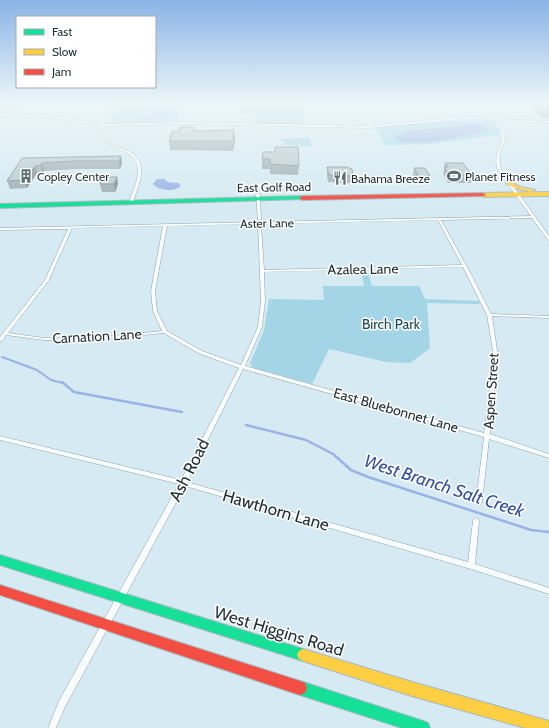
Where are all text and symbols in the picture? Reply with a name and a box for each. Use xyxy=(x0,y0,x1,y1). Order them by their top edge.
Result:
legend xyxy=(16,16,156,88)
text: Fast xyxy=(52,24,72,39)
text: Slow xyxy=(52,44,77,59)
text: Jam xyxy=(51,64,71,79)
building icon: Copley Center xyxy=(18,168,34,184)
sports icon: Planet Fitness xyxy=(446,168,462,184)
place label: Copley Center xyxy=(37,169,109,184)
place label: Planet Fitness xyxy=(465,169,536,184)
restaurant icon: Bahama Breeze xyxy=(332,170,348,186)
place label: Bahama Breeze xyxy=(351,171,430,186)
street label: East Golf Road xyxy=(237,179,311,195)
street label: Aster Lane xyxy=(240,215,294,231)
street label: Azalea Lane xyxy=(327,259,399,279)
park label: Birch Park xyxy=(362,315,421,333)
street label: Carnation Lane xyxy=(52,325,142,347)
street label: Aspen Street xyxy=(479,352,503,430)
street label: East Bluebonnet Lane xyxy=(331,384,461,436)
street label: Ash Road xyxy=(165,435,213,505)
water label: West Branch Salt Creek xyxy=(361,450,528,523)
street label: Hawthorn Lane xyxy=(220,485,332,535)
street label: West Higgins Road xyxy=(212,602,346,660)

